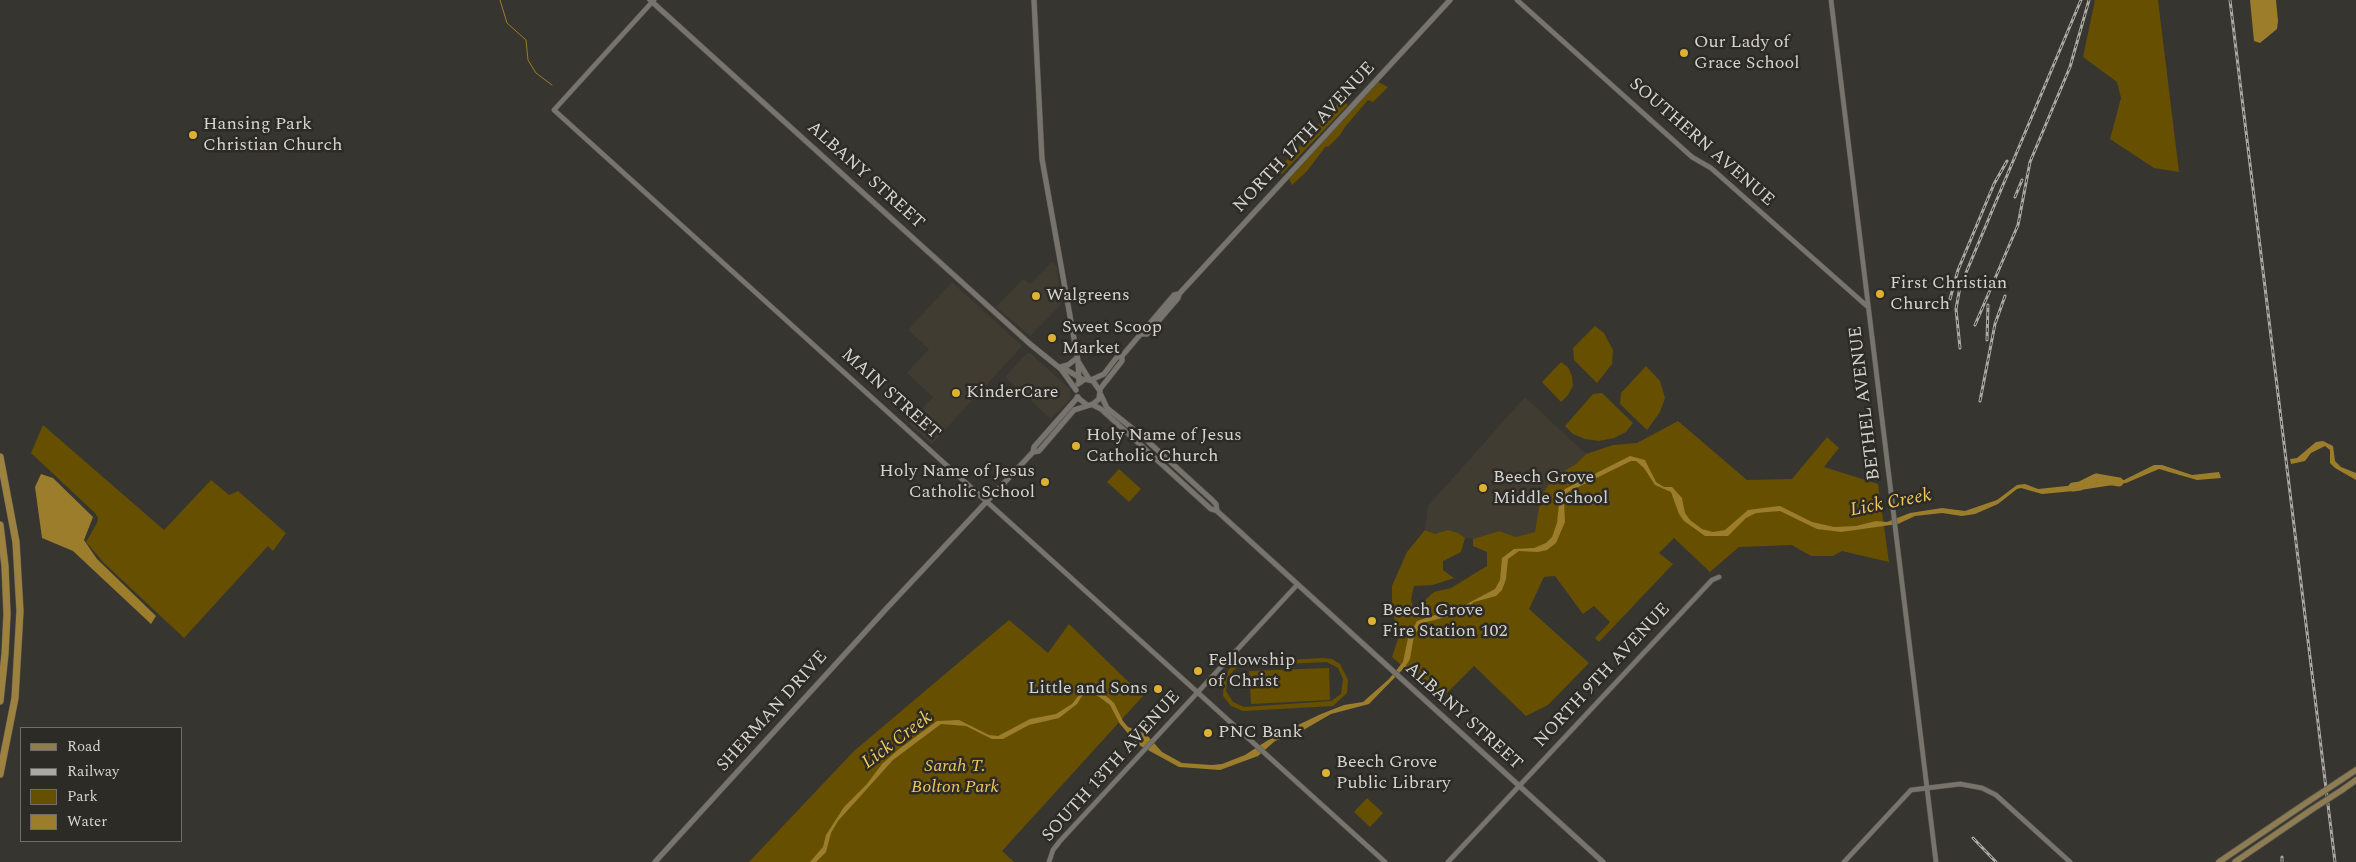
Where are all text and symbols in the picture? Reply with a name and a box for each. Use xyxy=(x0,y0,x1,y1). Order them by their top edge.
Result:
place label: Our Lady of Grace School xyxy=(1694,32,1800,74)
marker: Our Lady of Grace School xyxy=(1678,47,1690,59)
street label: NORTH 17TH AVENUE xyxy=(1229,58,1381,218)
street label: SOUTHERN AVENUE xyxy=(1624,74,1778,212)
place label: Hansing Park Christian Church xyxy=(203,114,343,156)
street label: ALBANY STREET xyxy=(802,118,928,234)
marker: Hansing Park Christian Church xyxy=(187,129,199,141)
place label: First Christian Church xyxy=(1890,273,2007,316)
place label: Walgreens xyxy=(1046,285,1130,307)
marker: First Christian Church xyxy=(1874,288,1886,300)
marker: Walgreens xyxy=(1030,290,1042,302)
place label: Sweet Scoop Market xyxy=(1062,317,1162,359)
street label: BETHEL AVENUE xyxy=(1846,325,1886,481)
marker: Sweet Scoop Market xyxy=(1046,332,1058,344)
street label: MAIN STREET xyxy=(836,345,944,445)
place label: KinderCare xyxy=(966,382,1059,404)
marker: KinderCare xyxy=(950,387,962,399)
place label: Holy Name of Jesus Catholic Church xyxy=(1086,425,1242,468)
marker: Holy Name of Jesus Catholic Church xyxy=(1070,440,1082,452)
place label: Holy Name of Jesus Catholic School xyxy=(879,461,1035,504)
place label: Beech Grove Middle School xyxy=(1493,467,1608,509)
marker: Holy Name of Jesus Catholic School xyxy=(1039,476,1051,488)
marker: Beech Grove Middle School xyxy=(1477,482,1489,494)
water label: Lick Creek xyxy=(1848,485,1934,523)
street label: NORTH 9TH AVENUE xyxy=(1530,599,1676,753)
place label: Beech Grove Fire Station 102 xyxy=(1382,600,1507,642)
marker: Beech Grove Fire Station 102 xyxy=(1366,615,1378,627)
street label: SHERMAN DRIVE xyxy=(713,647,833,777)
place label: Fellowship of Christ xyxy=(1208,650,1295,692)
street label: ALBANY STREET xyxy=(1400,659,1526,775)
marker: Fellowship of Christ xyxy=(1192,665,1204,677)
place label: Little and Sons xyxy=(1028,678,1148,700)
marker: Little and Sons xyxy=(1152,683,1164,695)
street label: SOUTH 13TH AVENUE xyxy=(1038,687,1186,847)
water label: Lick Creek xyxy=(858,707,938,775)
place label: PNC Bank xyxy=(1218,722,1303,744)
legend xyxy=(20,727,182,842)
marker: PNC Bank xyxy=(1202,727,1214,739)
text: Road xyxy=(67,735,101,758)
place label: Beech Grove Public Library xyxy=(1336,752,1451,794)
park label: Sarah T. Bolton Park xyxy=(911,756,999,799)
text: Railway xyxy=(67,760,119,783)
marker: Beech Grove Public Library xyxy=(1320,767,1332,779)
text: Park xyxy=(67,785,98,808)
text: Water xyxy=(67,810,107,833)

